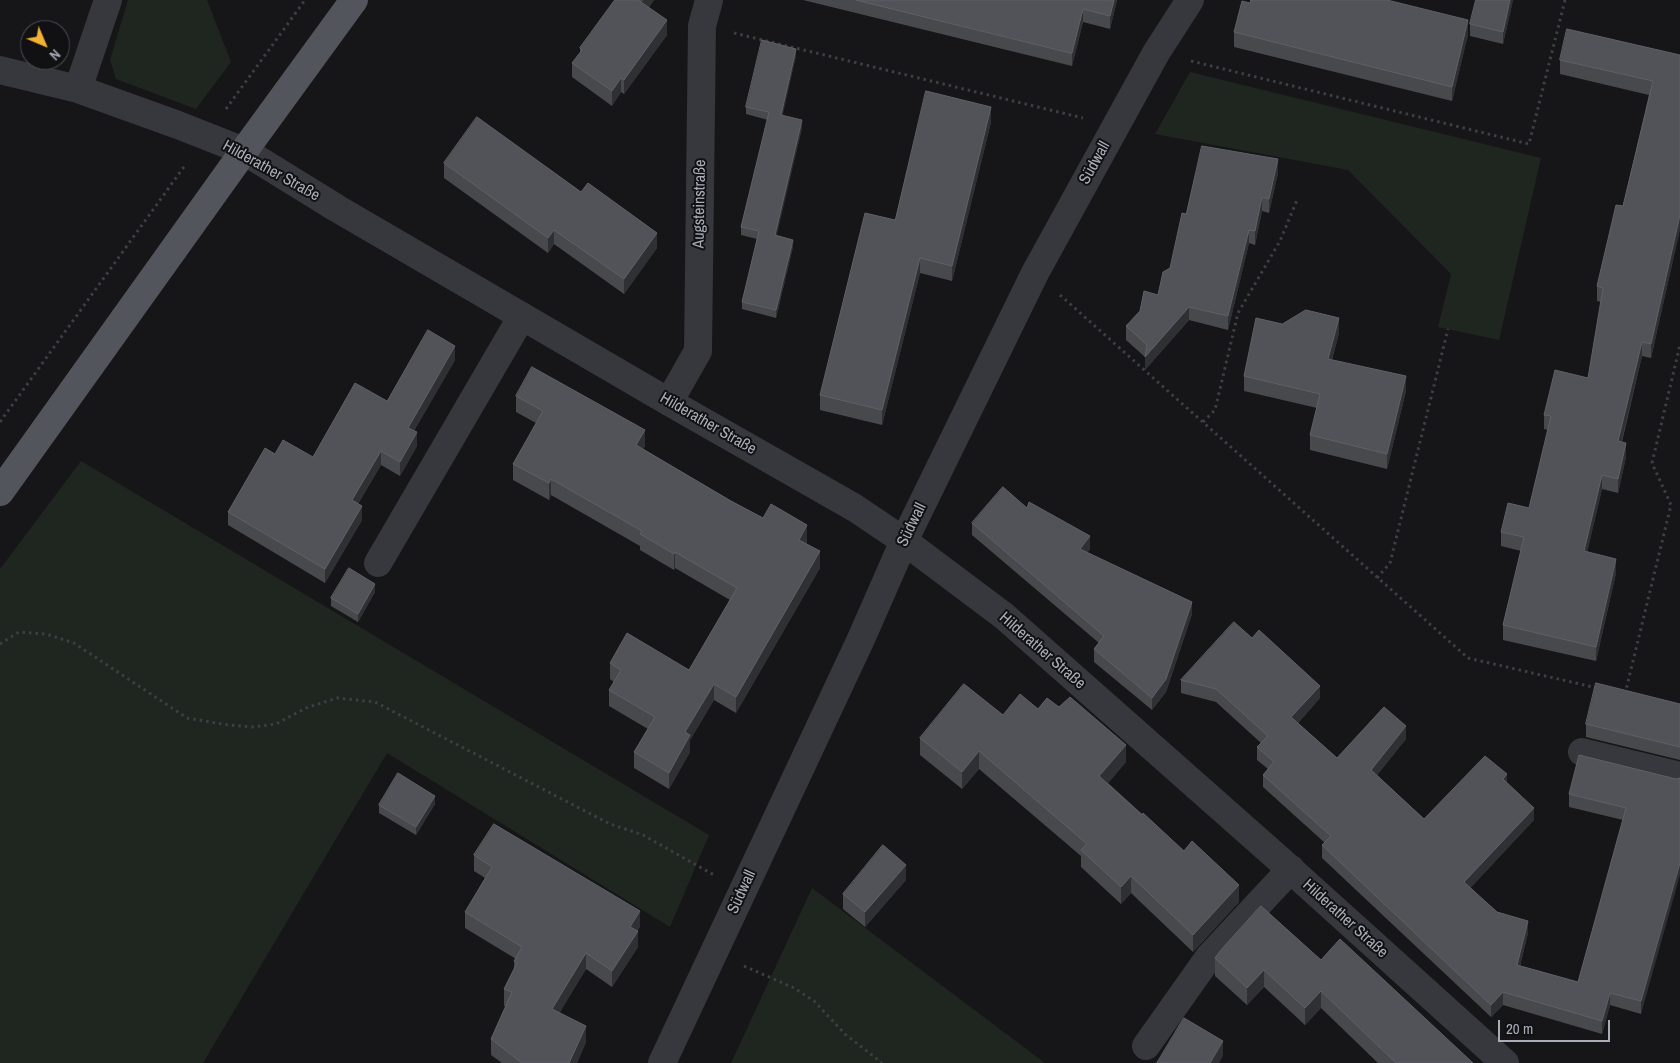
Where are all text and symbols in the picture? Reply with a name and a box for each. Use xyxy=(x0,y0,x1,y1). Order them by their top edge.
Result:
north arrow xyxy=(20,20,70,70)
text: N xyxy=(46,46,64,64)
street label: Hilderather Straße xyxy=(219,136,323,206)
street label: Südwall xyxy=(1075,138,1115,188)
street label: Augsteinstraße xyxy=(690,159,710,249)
street label: Hilderather Straße xyxy=(656,389,760,459)
street label: Südwall xyxy=(893,500,931,550)
street label: Hilderather Straße xyxy=(995,608,1089,694)
street label: Südwall xyxy=(724,867,760,917)
street label: Hilderather Straße xyxy=(1298,876,1392,962)
scale bar xyxy=(1500,1010,1612,1042)
text: 20 m xyxy=(1506,1018,1533,1039)

